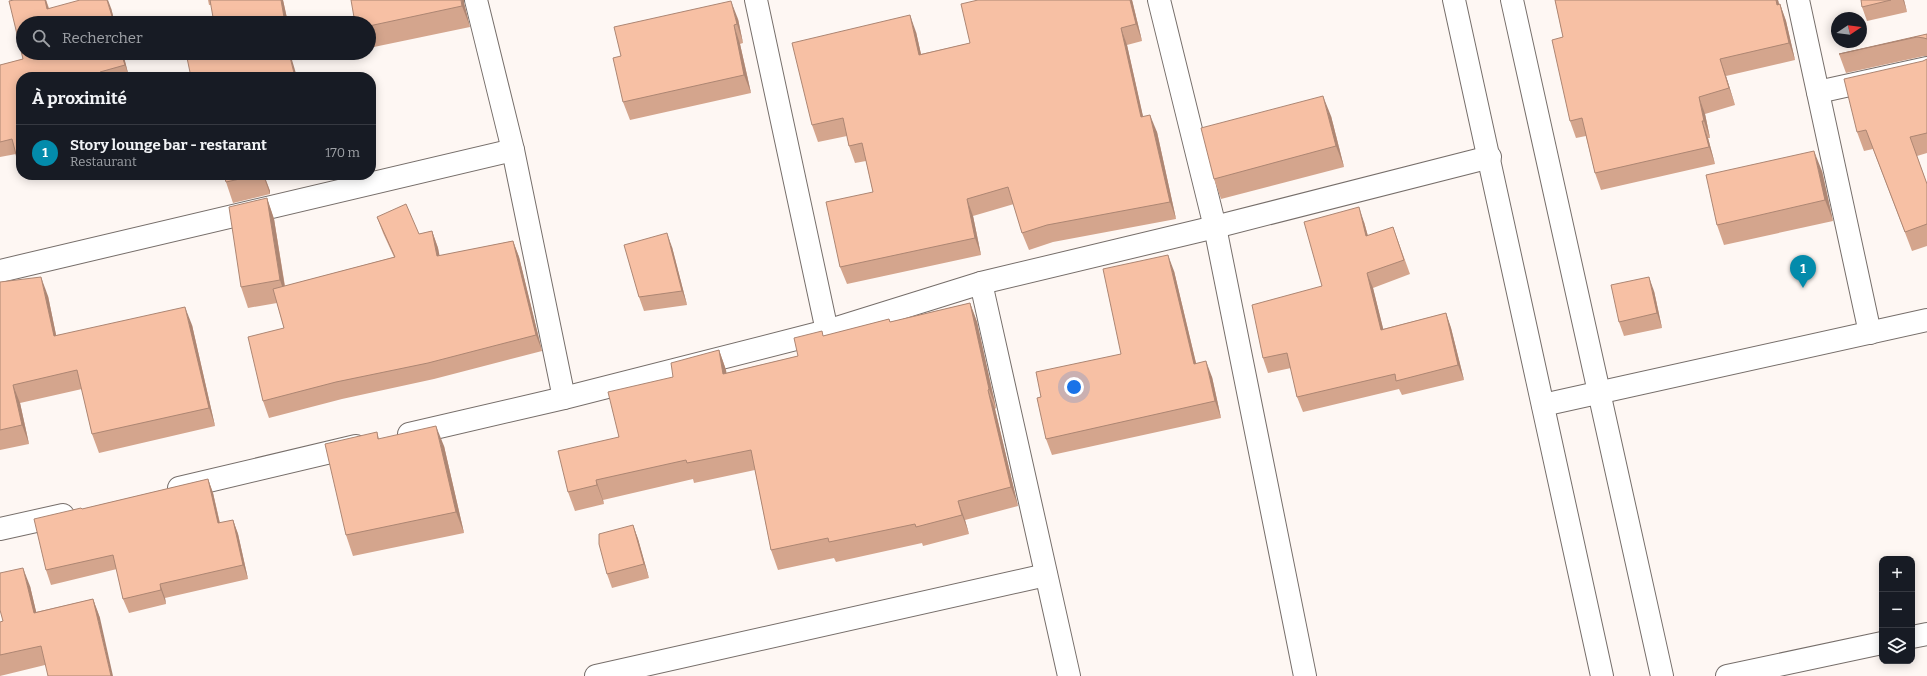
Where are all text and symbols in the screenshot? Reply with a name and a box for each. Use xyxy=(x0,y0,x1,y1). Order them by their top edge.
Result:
north arrow xyxy=(1831,12,1867,48)
search box xyxy=(16,16,376,60)
icon: search xyxy=(30,27,52,49)
text: Rechercher xyxy=(62,29,143,47)
text: À proximité xyxy=(32,88,127,109)
text: Story lounge bar - restarant xyxy=(70,136,267,154)
text: 1 xyxy=(42,145,48,160)
text: 170 m xyxy=(325,145,360,160)
text: Restaurant xyxy=(70,154,137,169)
pin: 1 xyxy=(1790,255,1816,288)
your location xyxy=(1064,377,1084,397)
map controls xyxy=(1879,556,1915,664)
button: + xyxy=(1879,556,1915,592)
button: − xyxy=(1879,592,1915,628)
button: layers xyxy=(1879,628,1915,664)

